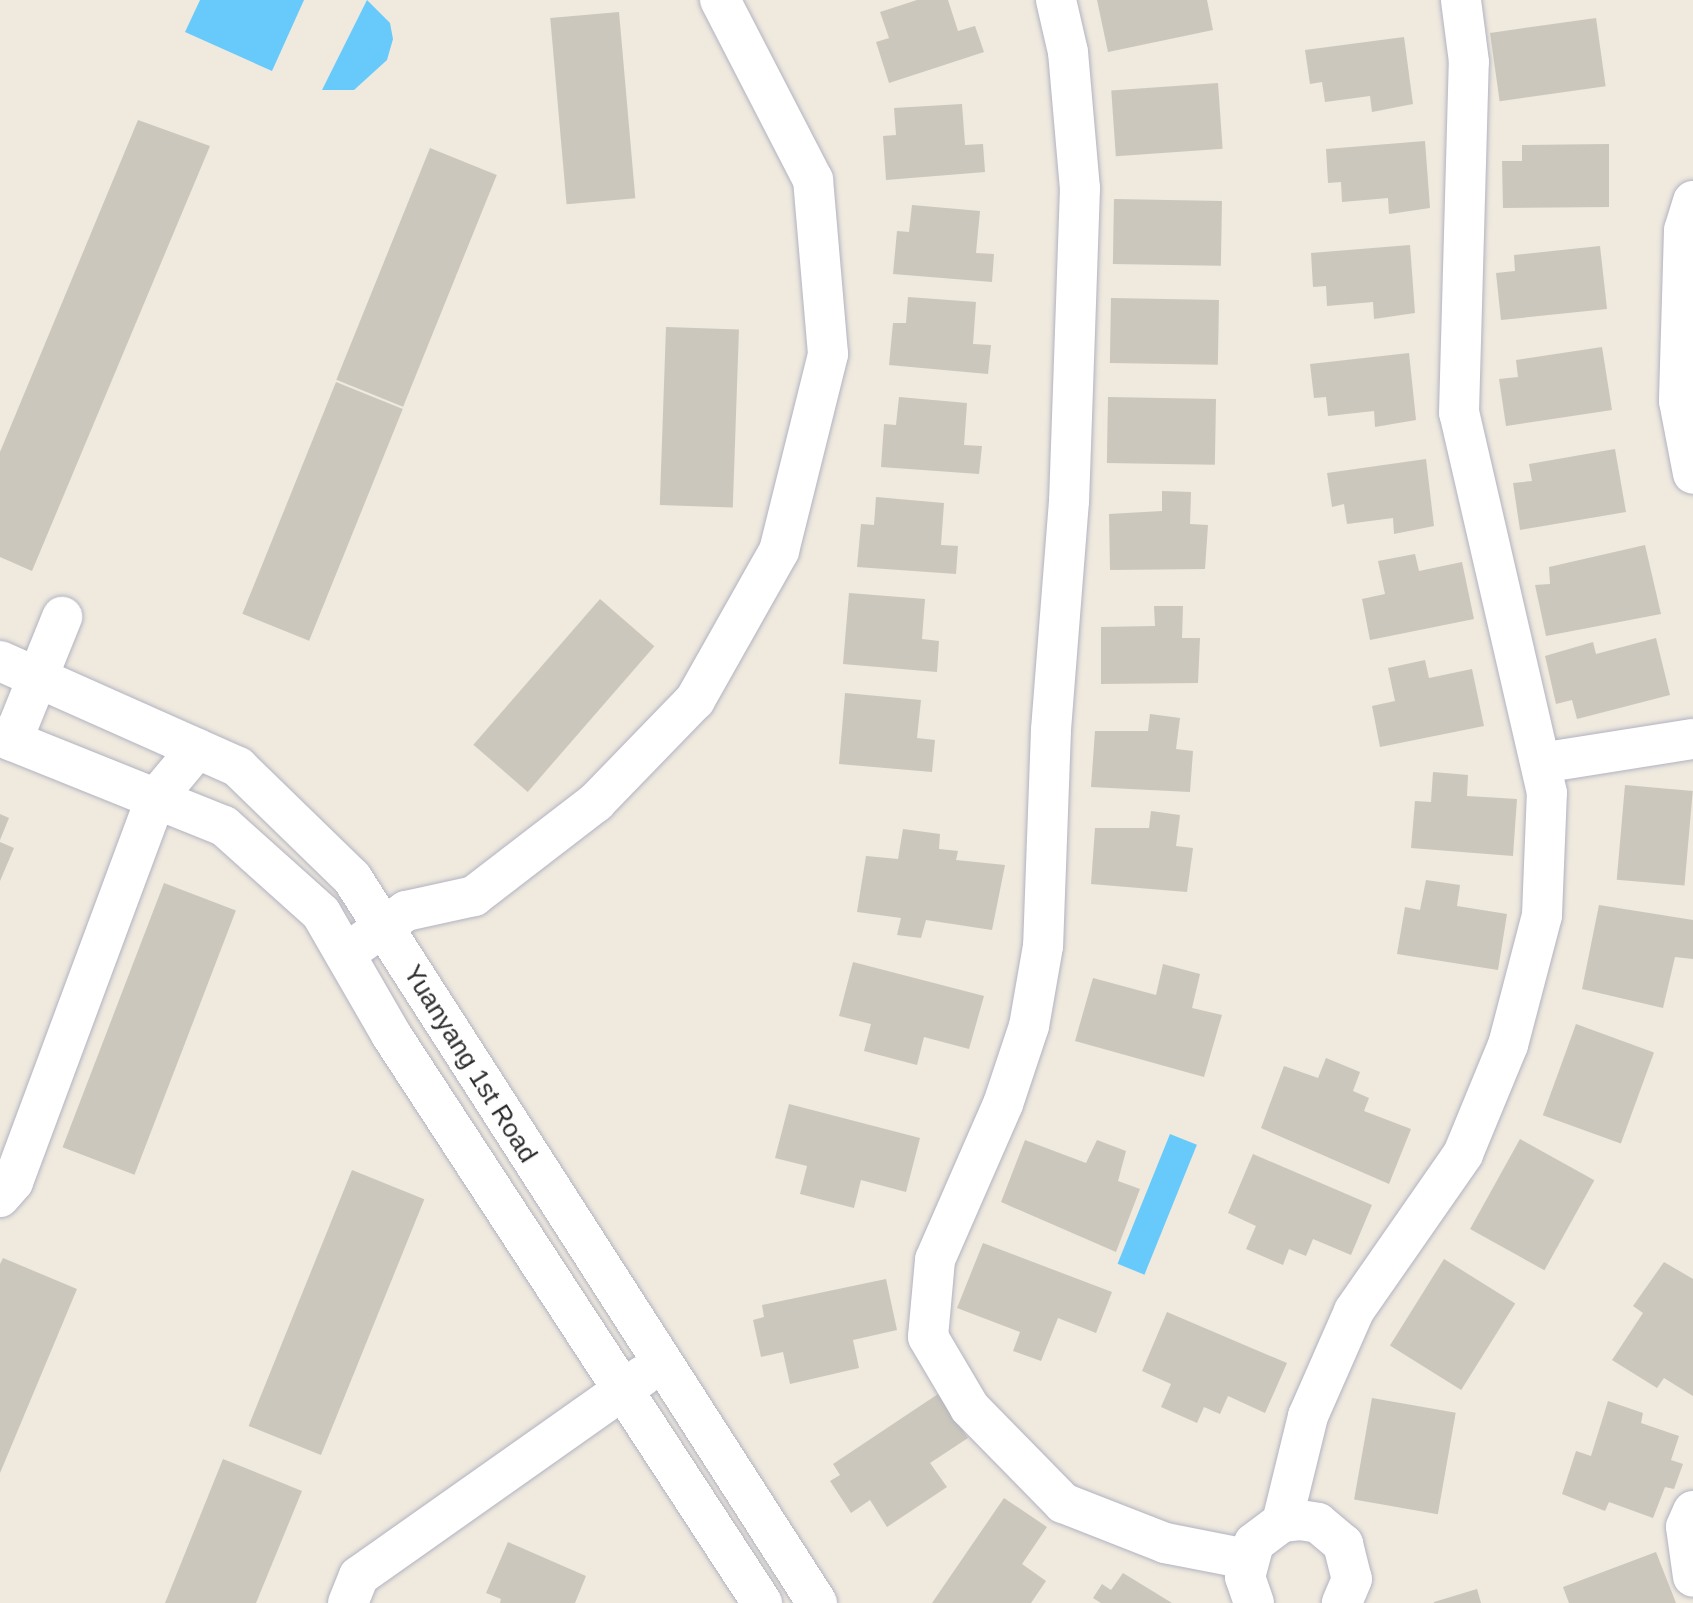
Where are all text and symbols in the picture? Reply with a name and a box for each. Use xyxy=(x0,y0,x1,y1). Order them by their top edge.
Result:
street label: Yuanyang 1st Road xyxy=(397,959,543,1169)

